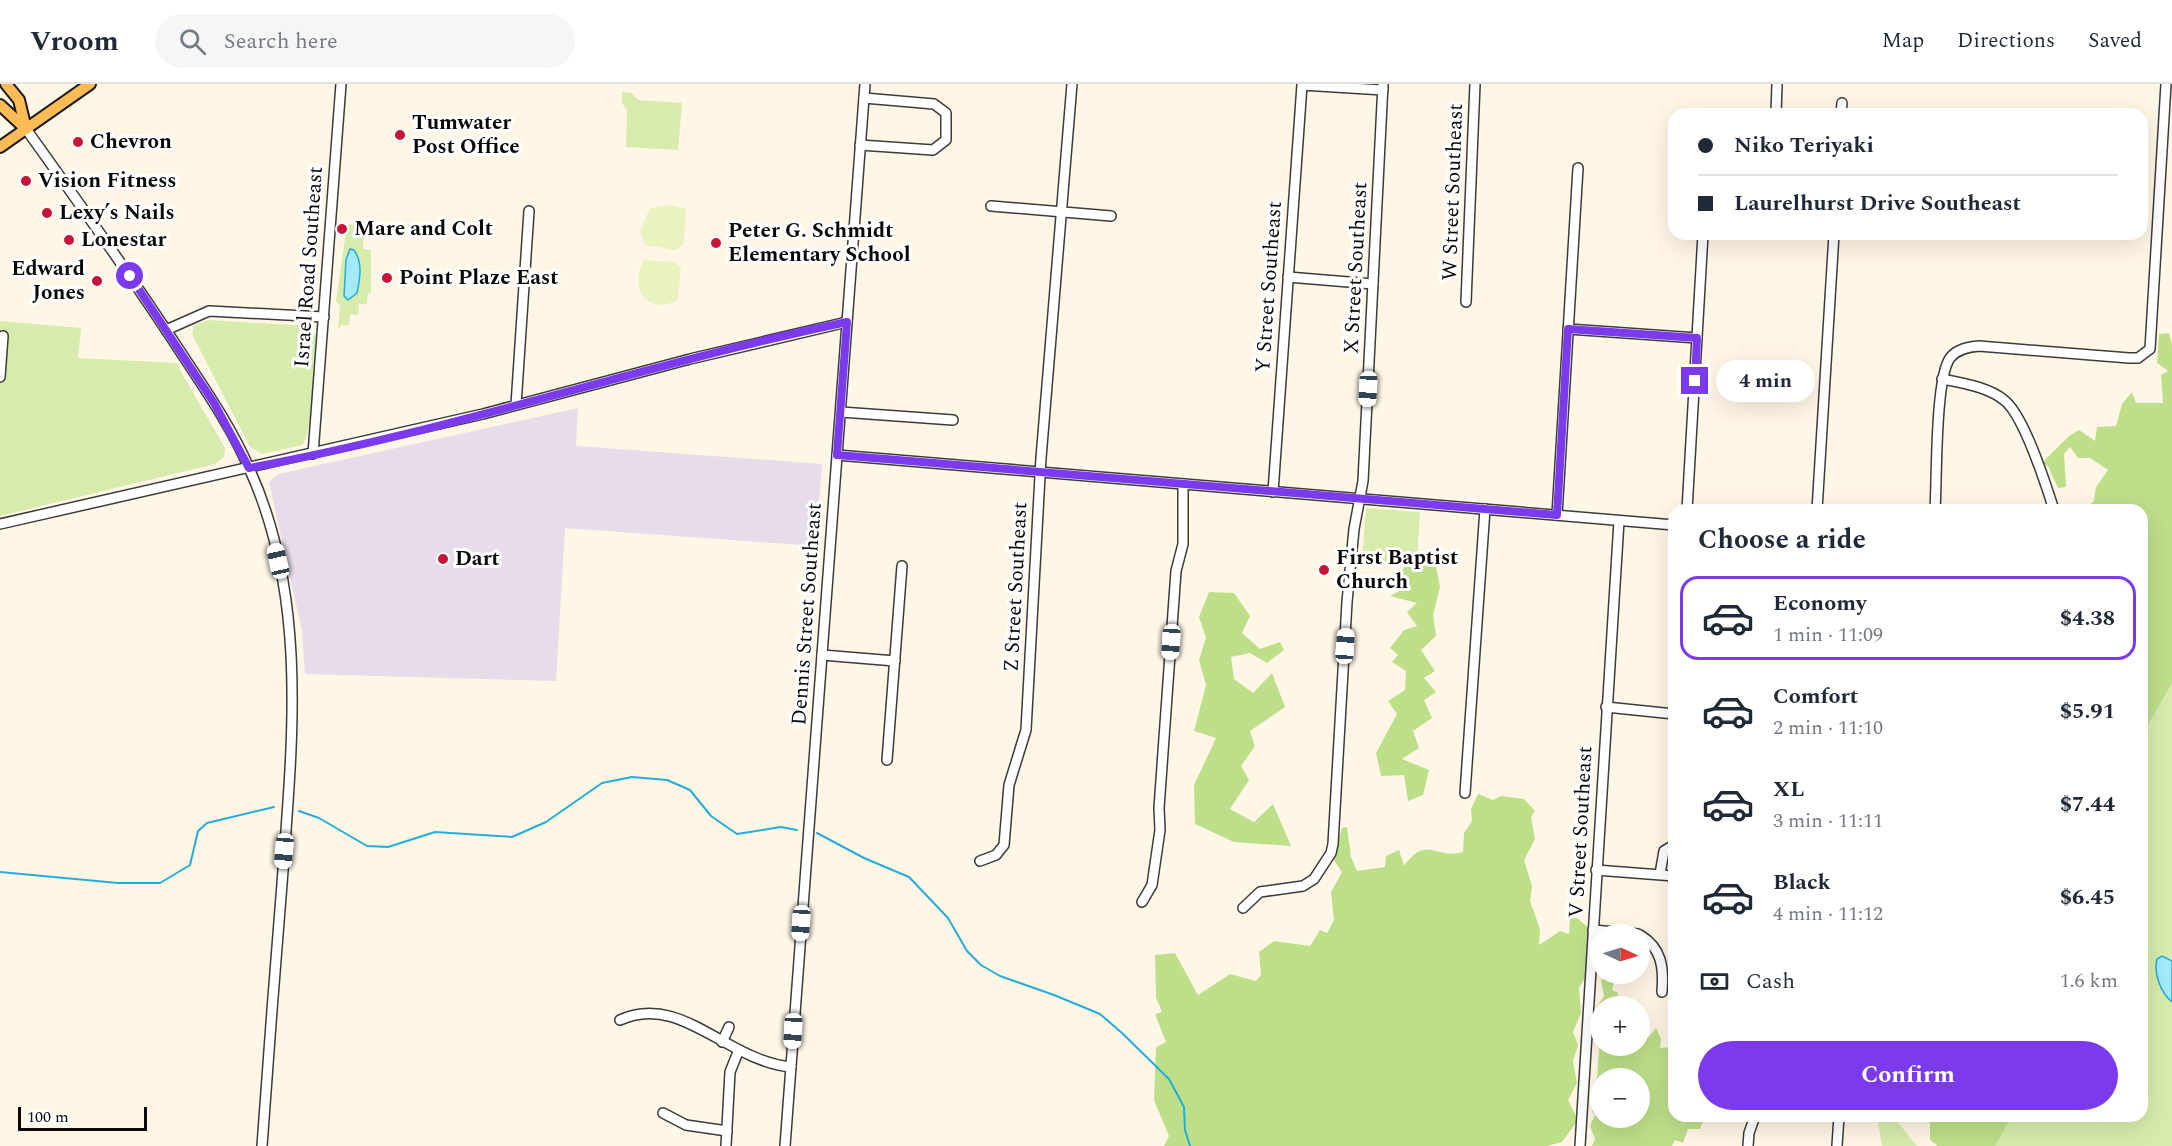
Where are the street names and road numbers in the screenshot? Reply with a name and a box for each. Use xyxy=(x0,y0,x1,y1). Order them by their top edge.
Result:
street label: W Street Southeast xyxy=(1434,103,1472,281)
street label: Israel Road Southeast xyxy=(286,165,332,369)
street label: X Street Southeast xyxy=(1336,181,1376,355)
street label: Y Street Southeast xyxy=(1247,200,1291,374)
street label: Z Street Southeast xyxy=(996,501,1036,673)
street label: Dennis Street Southeast xyxy=(783,502,831,726)
street label: V Street Southeast xyxy=(1561,745,1601,919)

